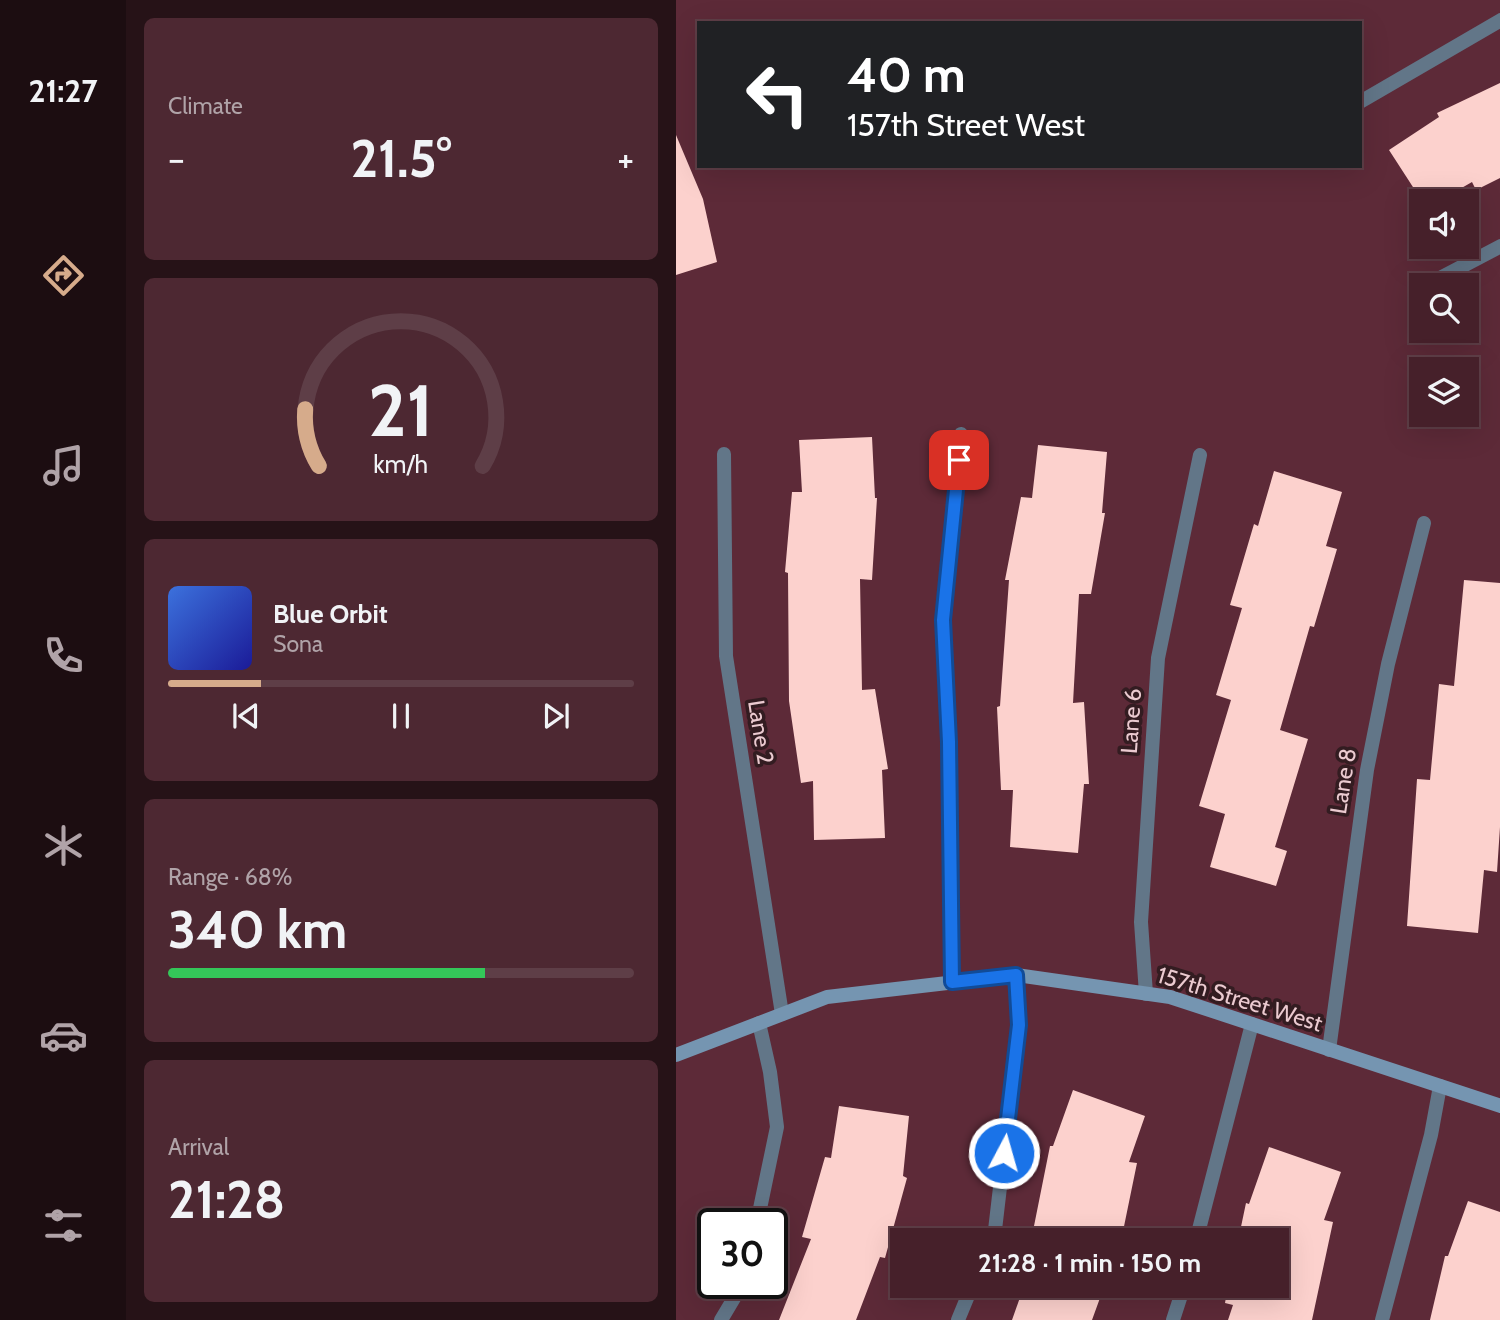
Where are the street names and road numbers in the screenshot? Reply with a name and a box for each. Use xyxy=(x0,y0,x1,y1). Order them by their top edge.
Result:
street label: Lane 6 xyxy=(1115,687,1147,755)
street label: Lane 2 xyxy=(742,698,780,766)
street label: Lane 8 xyxy=(1324,746,1362,816)
street label: 157th Street West xyxy=(1154,961,1326,1037)

